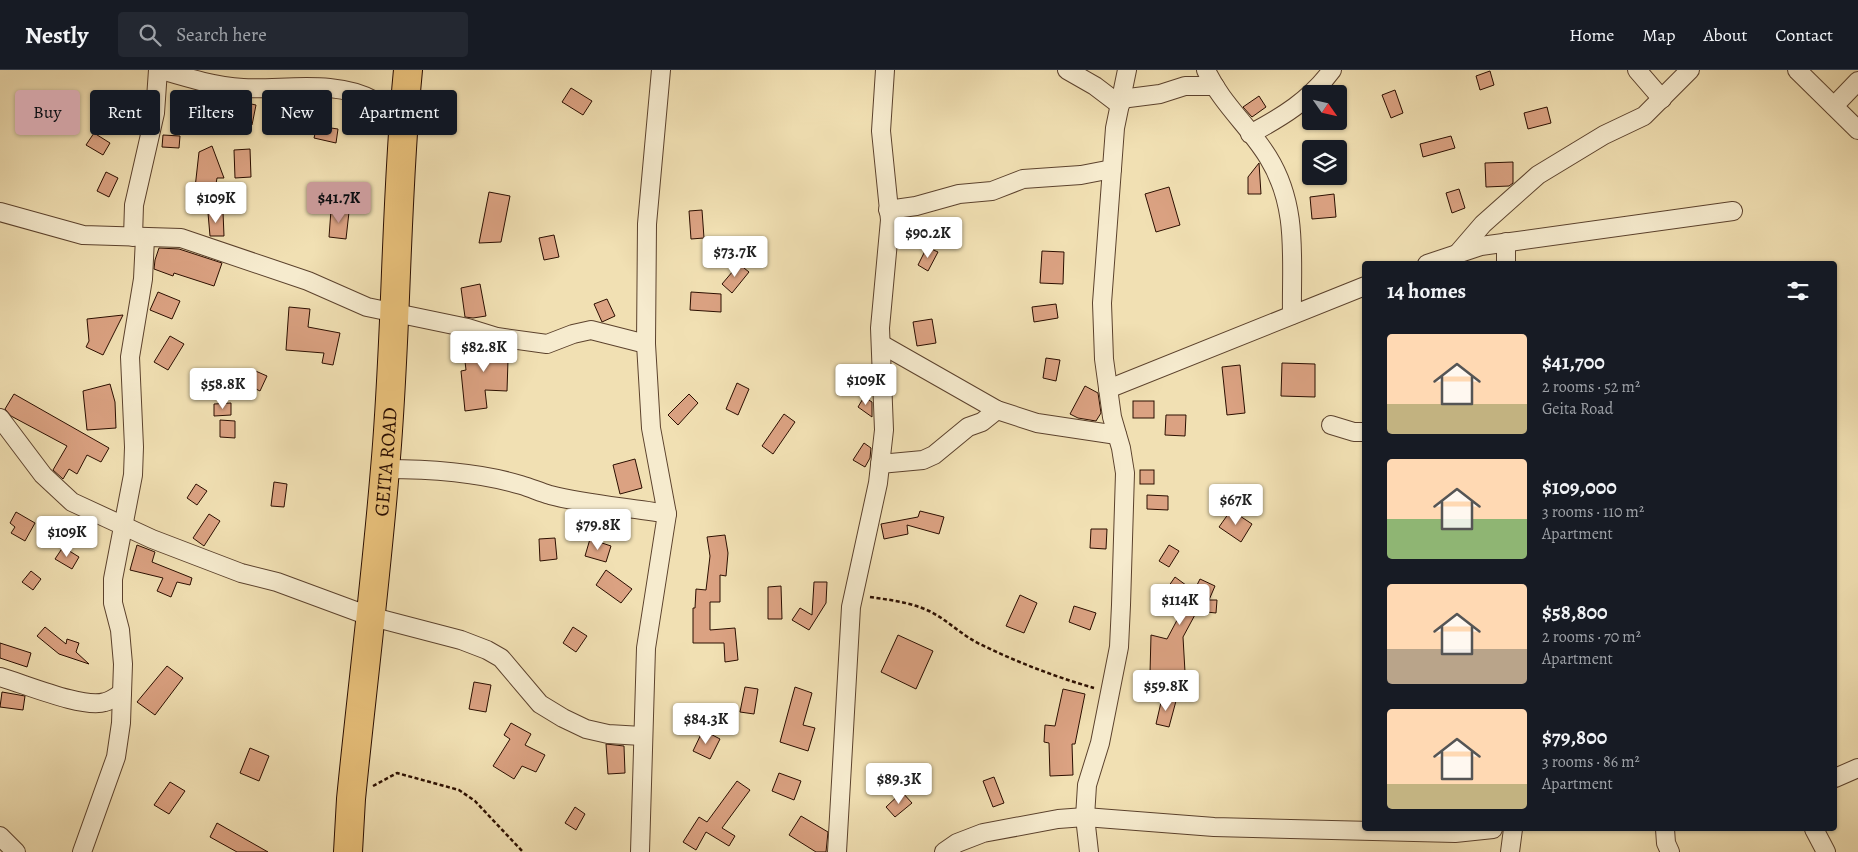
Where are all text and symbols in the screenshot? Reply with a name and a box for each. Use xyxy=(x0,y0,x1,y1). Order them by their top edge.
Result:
search box xyxy=(118,12,468,57)
text: Nestly xyxy=(25,19,88,51)
icon: search xyxy=(136,21,164,49)
text: Search here xyxy=(176,22,267,48)
text: Home xyxy=(1569,23,1614,47)
text: Map xyxy=(1642,23,1675,47)
text: About xyxy=(1703,23,1747,47)
text: Contact xyxy=(1775,23,1833,47)
north arrow xyxy=(1302,85,1348,130)
map controls xyxy=(1302,85,1347,185)
chip: Buy xyxy=(15,90,80,135)
chip: Rent xyxy=(90,90,160,135)
chip: Filters xyxy=(170,90,252,135)
chip: New xyxy=(262,90,332,135)
chip: Apartment xyxy=(342,90,457,135)
button: layers xyxy=(1302,140,1347,185)
pin: $109K xyxy=(181,182,251,224)
pin: $41.7K xyxy=(298,182,380,224)
text: $109K xyxy=(196,187,236,209)
text: $41.7K xyxy=(318,187,360,209)
pin: $90.2K xyxy=(887,216,969,259)
text: $90.2K xyxy=(905,222,951,244)
pin: $73.7K xyxy=(694,236,776,278)
text: $73.7K xyxy=(714,241,756,263)
text: 14 homes xyxy=(1387,277,1466,305)
icon: filters xyxy=(1784,277,1812,305)
pin: $82.8K xyxy=(443,330,525,373)
text: $82.8K xyxy=(461,336,507,358)
text: $41,700 xyxy=(1542,348,1605,376)
icon: home xyxy=(1427,354,1487,414)
pin: $109K xyxy=(831,364,901,406)
pin: $58.8K xyxy=(182,368,264,410)
text: $109K xyxy=(846,369,886,391)
text: $58.8K xyxy=(201,373,245,395)
text: 2 rooms · 52 m² xyxy=(1542,376,1640,398)
text: Geita Road xyxy=(1542,398,1613,420)
street label: GEITA ROAD xyxy=(367,406,403,518)
text: $109,000 xyxy=(1542,473,1617,501)
icon: home xyxy=(1427,479,1487,539)
pin: $67K xyxy=(1206,484,1266,526)
text: $67K xyxy=(1220,489,1252,511)
text: 3 rooms · 110 m² xyxy=(1542,501,1644,523)
pin: $79.8K xyxy=(557,508,639,551)
text: $79.8K xyxy=(576,514,620,536)
pin: $109K xyxy=(32,516,102,558)
text: $109K xyxy=(47,521,87,543)
text: Apartment xyxy=(1542,523,1613,545)
pin: $114K xyxy=(1145,584,1215,626)
text: $114K xyxy=(1162,589,1198,611)
text: $58,800 xyxy=(1542,598,1608,626)
icon: home xyxy=(1427,604,1487,664)
text: 2 rooms · 70 m² xyxy=(1542,626,1641,648)
text: Apartment xyxy=(1542,648,1613,670)
pin: $59.8K xyxy=(1125,670,1207,712)
text: $59.8K xyxy=(1144,675,1188,697)
pin: $84.3K xyxy=(665,702,747,745)
text: $84.3K xyxy=(684,708,728,730)
text: $79,800 xyxy=(1542,723,1607,751)
icon: home xyxy=(1427,729,1487,789)
text: 3 rooms · 86 m² xyxy=(1542,751,1640,773)
pin: $89.3K xyxy=(858,762,940,805)
text: $89.3K xyxy=(877,768,921,790)
text: Apartment xyxy=(1542,773,1613,795)

